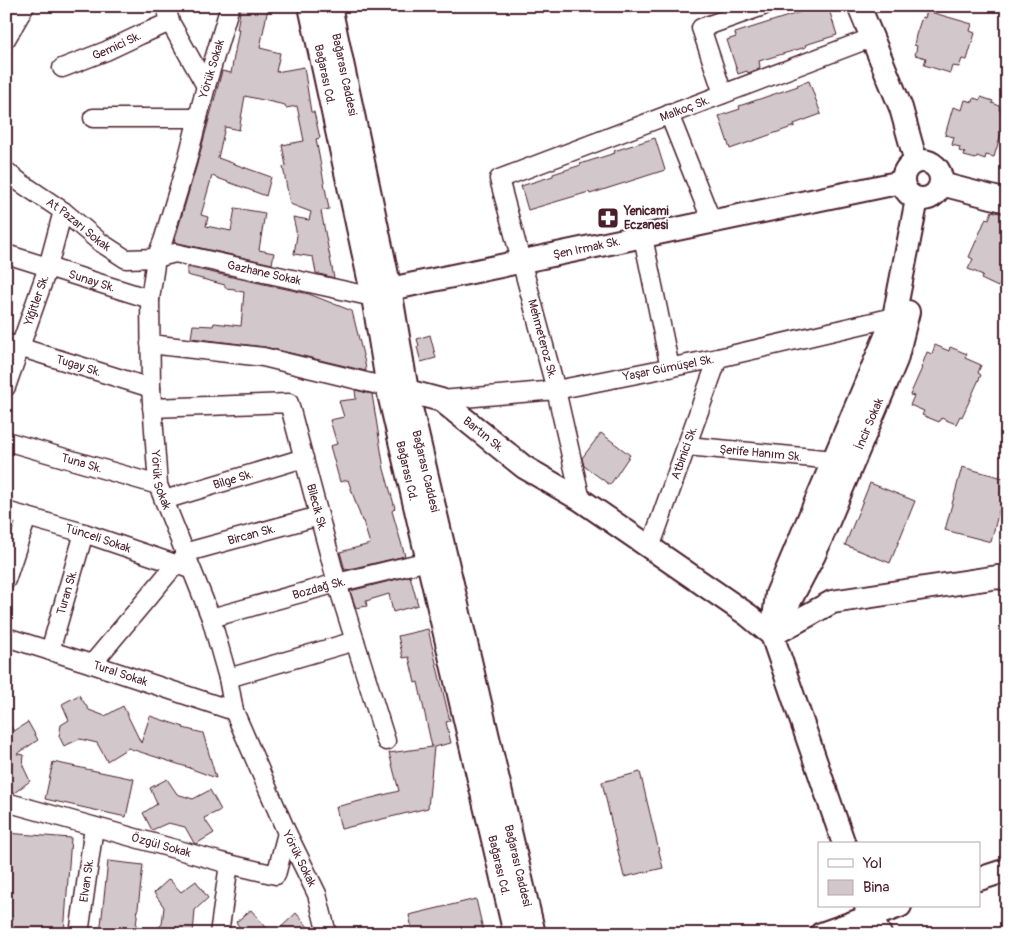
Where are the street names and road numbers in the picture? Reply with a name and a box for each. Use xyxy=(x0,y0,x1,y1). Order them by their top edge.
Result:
street label: Gemici Sk. xyxy=(90,28,143,63)
street label: Bağarası Caddesi xyxy=(328,32,361,117)
street label: Yörük Sokak xyxy=(196,38,228,101)
street label: Bağarası Cd. xyxy=(311,43,339,106)
street label: Malkoç Sk. xyxy=(658,92,712,125)
street label: At Pazarı Sokak xyxy=(43,194,113,254)
street label: Şen Irmak Sk. xyxy=(552,234,622,262)
street label: Gazhane Sokak xyxy=(226,257,302,288)
street label: Sunay Sk. xyxy=(67,267,117,295)
street label: Yiğitler Sk. xyxy=(20,273,52,328)
street label: Mehmeteroz Sk. xyxy=(524,298,560,380)
street label: Tugay Sk. xyxy=(54,351,103,380)
street label: Yaşar Gümüşel Sk. xyxy=(621,351,715,384)
street label: İncir Sokak xyxy=(851,396,887,452)
street label: Bartın Sk. xyxy=(460,413,507,456)
street label: Atbinici Sk. xyxy=(668,424,700,481)
street label: Bağarası Caddesi xyxy=(409,429,443,514)
street label: Bağarası Cd. xyxy=(393,439,421,502)
street label: Şerife Hanım Sk. xyxy=(719,442,803,464)
street label: Yörük Sokak xyxy=(148,449,175,512)
street label: Tuna Sk. xyxy=(60,450,104,476)
street label: Bilge Sk. xyxy=(211,466,255,492)
street label: Bilecik Sk. xyxy=(303,482,330,533)
street label: Tünceli Sokak xyxy=(63,521,133,556)
street label: Bircan Sk. xyxy=(226,521,277,548)
street label: Turan Sk. xyxy=(53,568,80,617)
street label: Bozdağ Sk. xyxy=(291,574,347,603)
street label: Tural Sokak xyxy=(91,657,150,689)
street label: Bağarası Caddesi xyxy=(501,823,535,908)
street label: Yörük Sokak xyxy=(279,827,320,889)
street label: Özgül Sokak xyxy=(130,829,193,861)
street label: Bağarası Cd. xyxy=(485,834,513,897)
street label: Elvan Sk. xyxy=(76,858,97,903)

